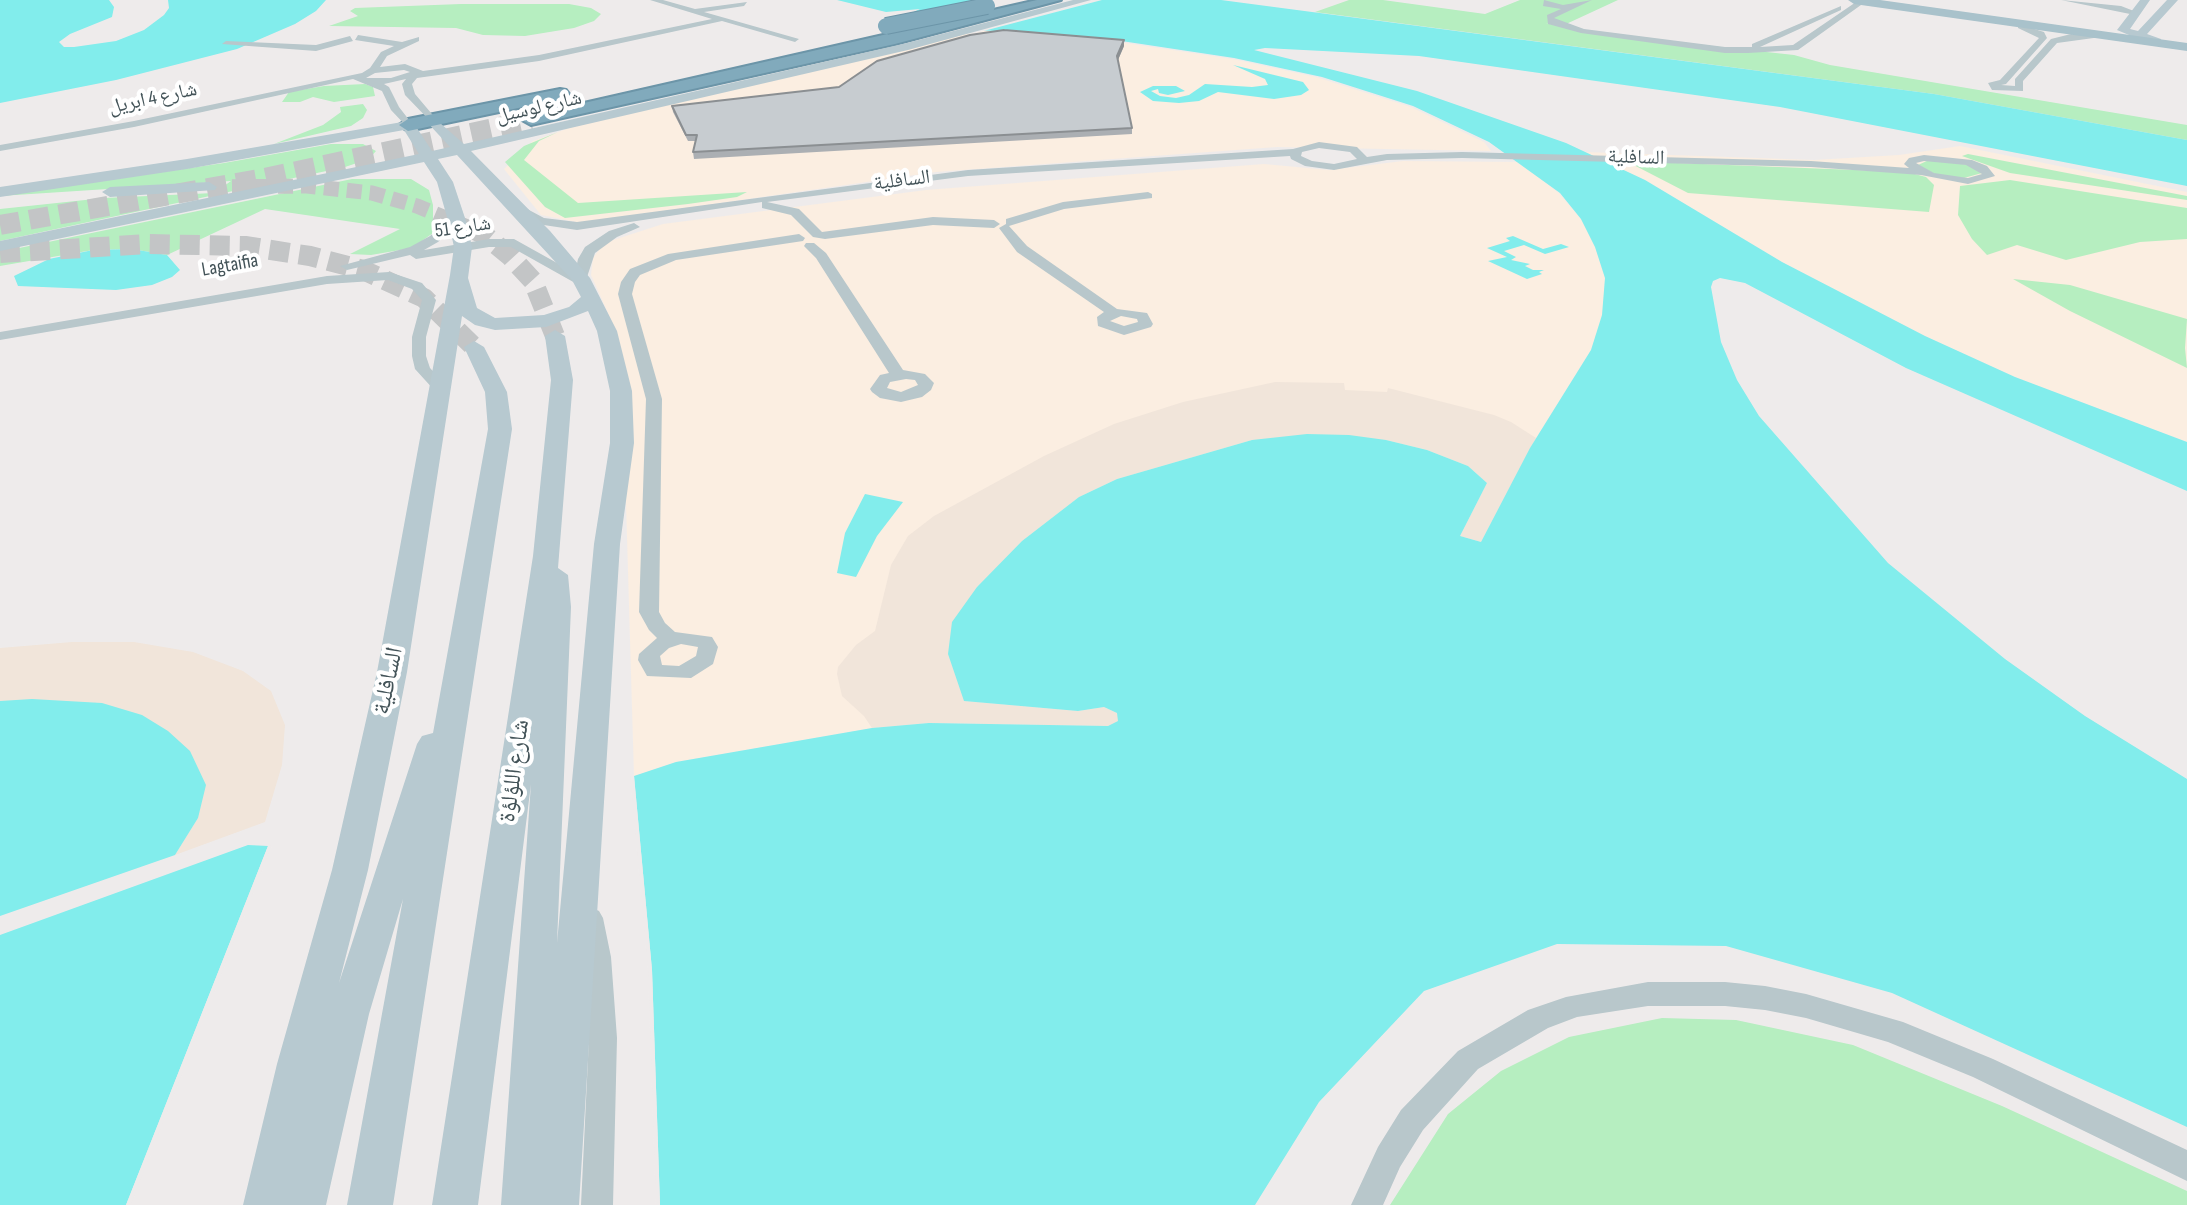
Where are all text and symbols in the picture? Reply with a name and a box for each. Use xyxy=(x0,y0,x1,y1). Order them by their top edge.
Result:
street label: شارع 4 ابريل xyxy=(107,78,199,120)
street label: شارع لوسيل xyxy=(494,87,584,129)
street label: السافلية xyxy=(1607,145,1665,171)
street label: السافلية xyxy=(872,166,932,196)
street label: شارع 51 xyxy=(433,212,493,244)
street label: Lagtaifia xyxy=(200,249,260,283)
street label: السافلية xyxy=(368,645,410,717)
street label: شارع اللؤلؤة xyxy=(494,718,536,824)

